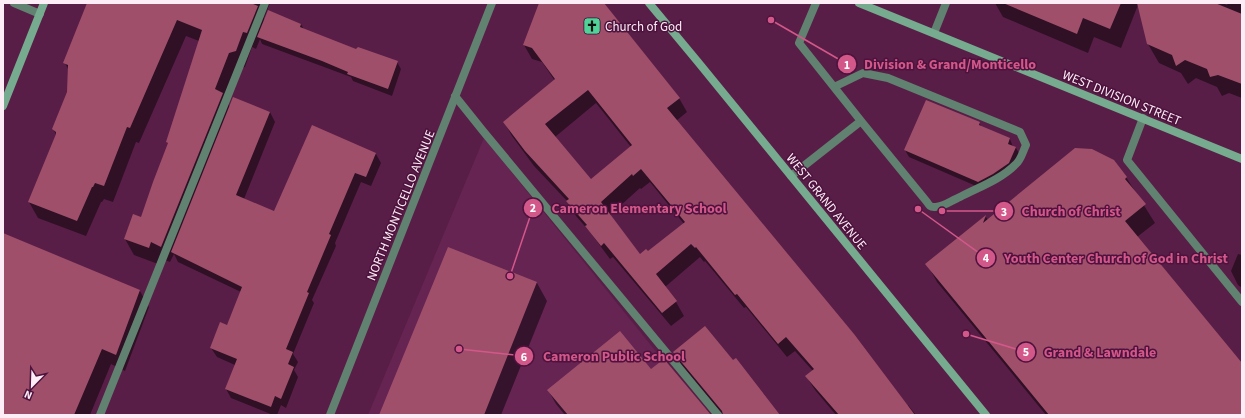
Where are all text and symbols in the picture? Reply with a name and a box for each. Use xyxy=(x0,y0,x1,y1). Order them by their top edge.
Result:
church icon: Church of God xyxy=(582,16,602,36)
place label: Church of God xyxy=(605,18,682,36)
callout: Division & Grand/Monticello xyxy=(837,51,1044,77)
text: Division & Grand/Monticello xyxy=(864,55,1036,75)
text: 1 xyxy=(844,57,850,74)
street label: WEST DIVISION STREET xyxy=(1060,66,1184,130)
street label: NORTH MONTICELLO AVENUE xyxy=(362,127,439,283)
street label: WEST GRAND AVENUE xyxy=(782,150,871,254)
callout: Cameron Elementary School xyxy=(523,195,734,221)
callout: Church of Christ xyxy=(994,198,1129,224)
text: Cameron Elementary School xyxy=(551,199,727,219)
text: 2 xyxy=(530,200,536,217)
text: Church of Christ xyxy=(1021,202,1121,222)
text: 3 xyxy=(1001,204,1007,221)
callout: Youth Center Church of God in Christ xyxy=(976,245,1236,271)
text: Youth Center Church of God in Christ xyxy=(1003,249,1229,269)
text: 4 xyxy=(983,250,990,267)
callout: Grand & Lawndale xyxy=(1016,339,1165,365)
callout: Cameron Public School xyxy=(514,343,693,369)
text: Grand & Lawndale xyxy=(1044,343,1156,363)
text: 5 xyxy=(1023,344,1029,361)
text: Cameron Public School xyxy=(543,347,685,367)
text: 6 xyxy=(521,349,527,366)
north arrow xyxy=(12,366,52,406)
text: N xyxy=(22,386,35,403)

